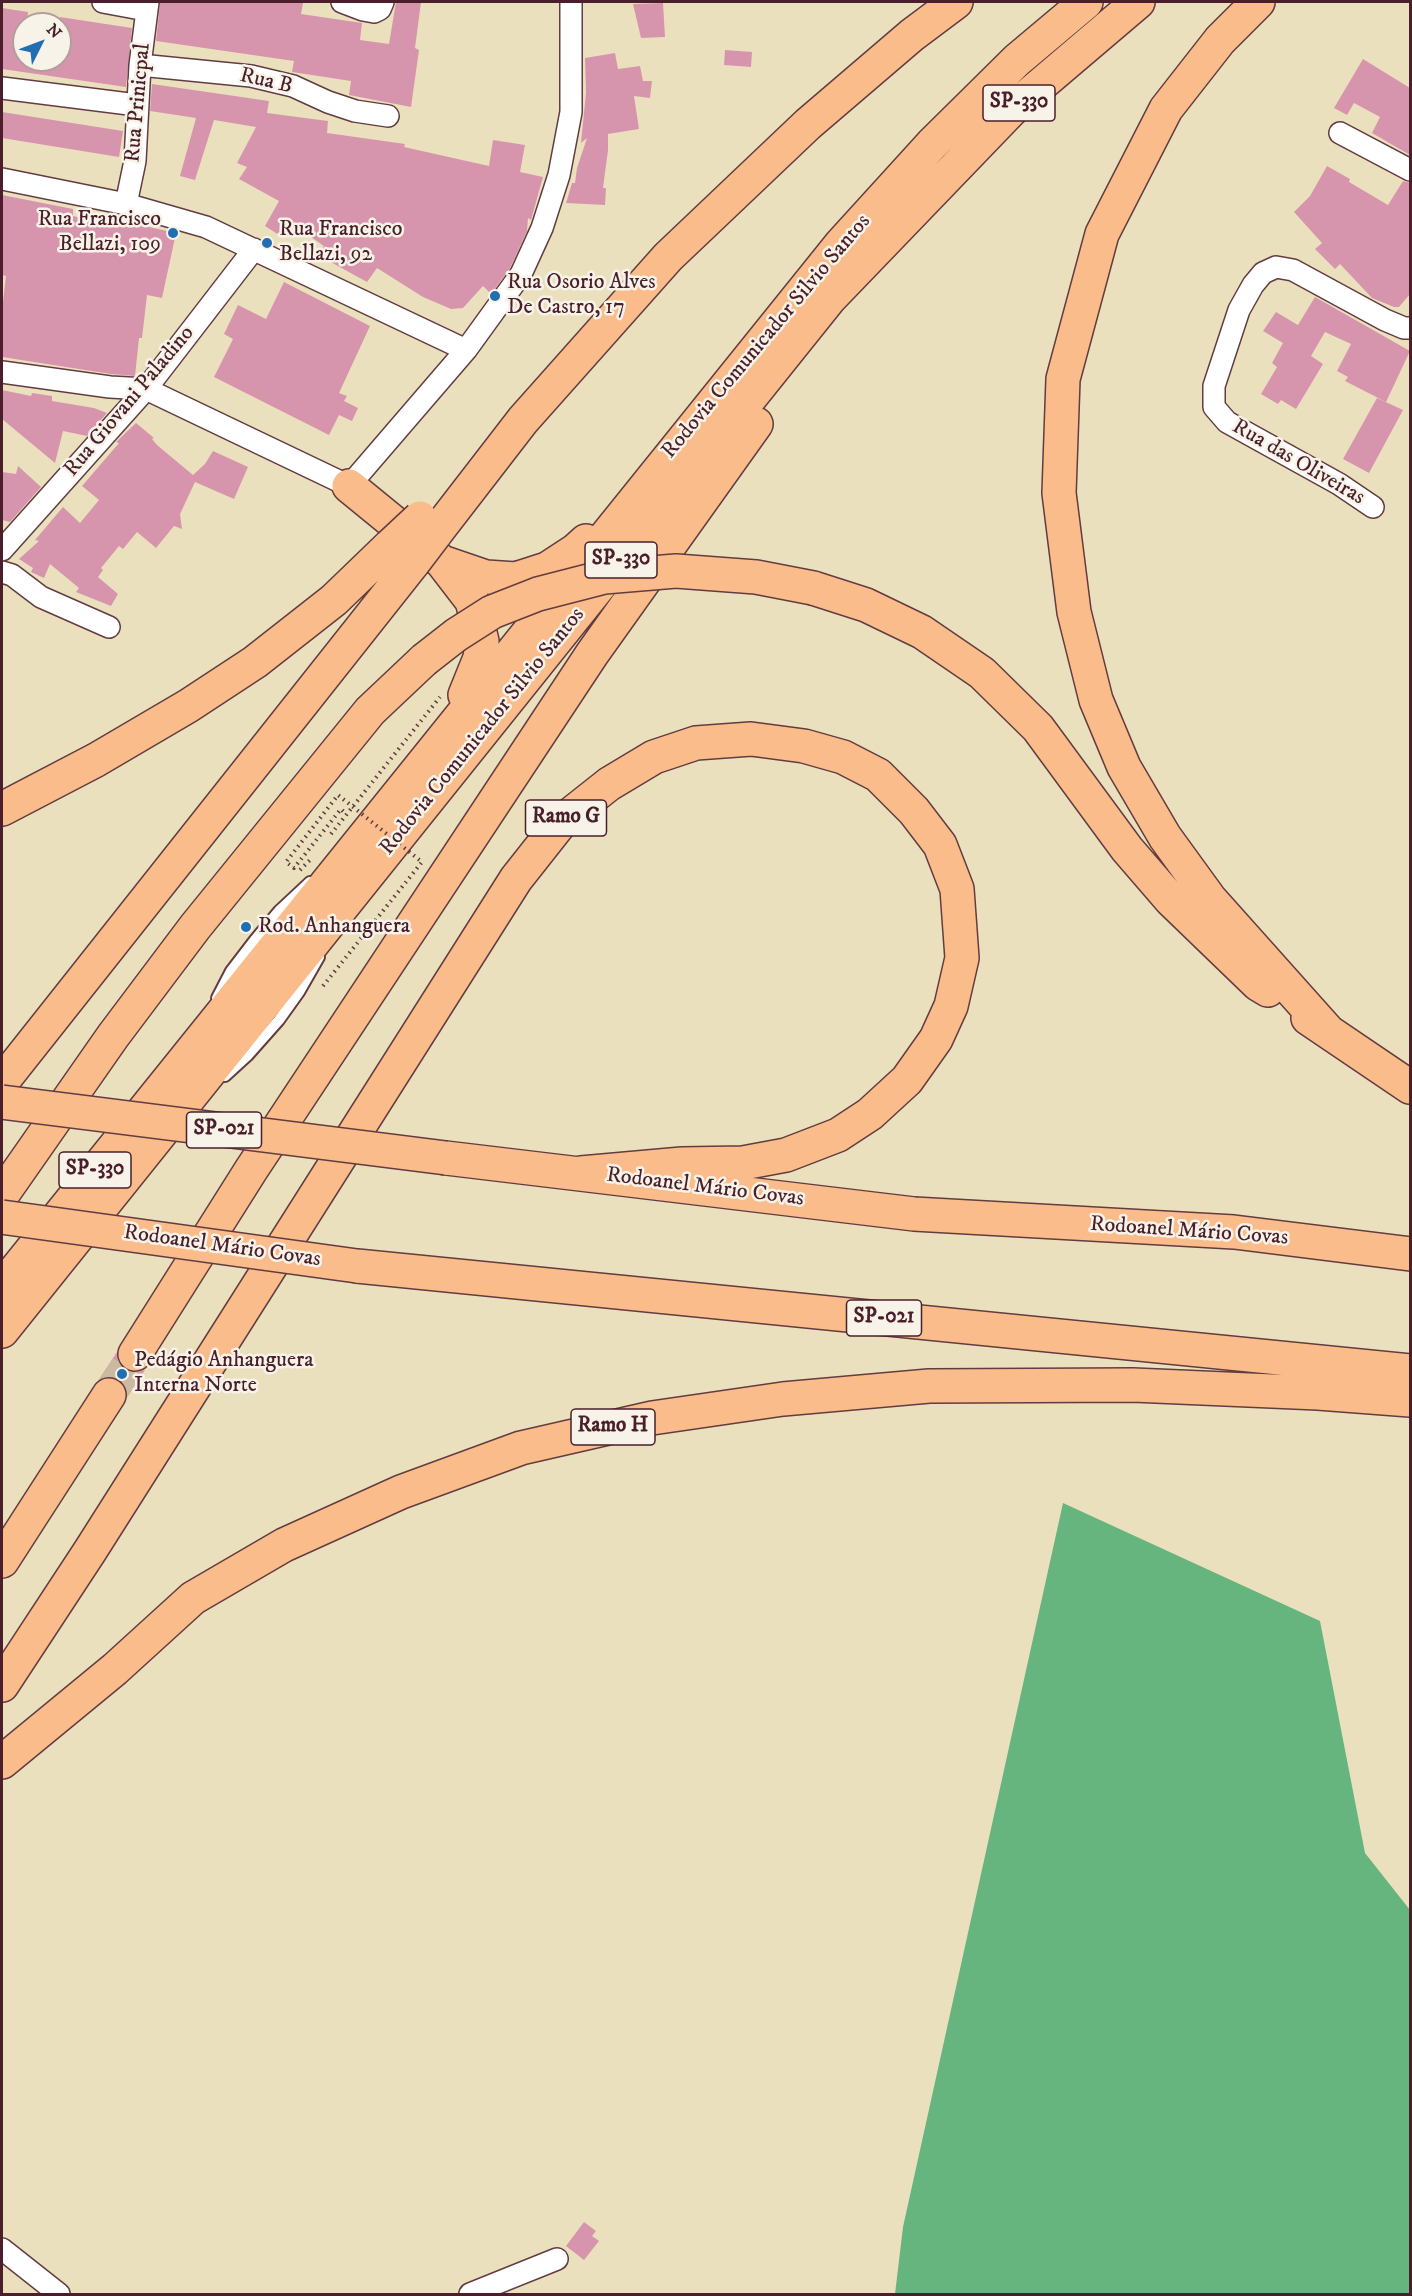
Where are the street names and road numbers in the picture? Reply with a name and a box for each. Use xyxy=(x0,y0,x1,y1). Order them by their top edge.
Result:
street label: Rua Prinicpal xyxy=(121,42,157,164)
street label: Rua B xyxy=(237,63,295,101)
road number: SP-330 xyxy=(983,85,1055,121)
street label: Rodovia Comunicador Silvio Santos xyxy=(657,209,877,465)
street label: Rua Giovani Paladino xyxy=(59,321,201,483)
street label: Rua das Oliveiras xyxy=(1227,414,1369,512)
road number: SP-330 xyxy=(585,542,657,578)
street label: Rodovia Comunicador Silvio Santos xyxy=(375,603,591,861)
road number: Ramo G xyxy=(526,800,606,836)
road number: SP-021 xyxy=(186,1112,262,1148)
road number: SP-330 xyxy=(59,1152,131,1188)
street label: Rodoanel Mário Covas xyxy=(605,1163,805,1213)
street label: Rodoanel Mário Covas xyxy=(1089,1212,1289,1252)
street label: Rodoanel Mário Covas xyxy=(122,1220,322,1274)
road number: SP-021 xyxy=(846,1300,922,1336)
road number: Ramo H xyxy=(571,1409,655,1445)

